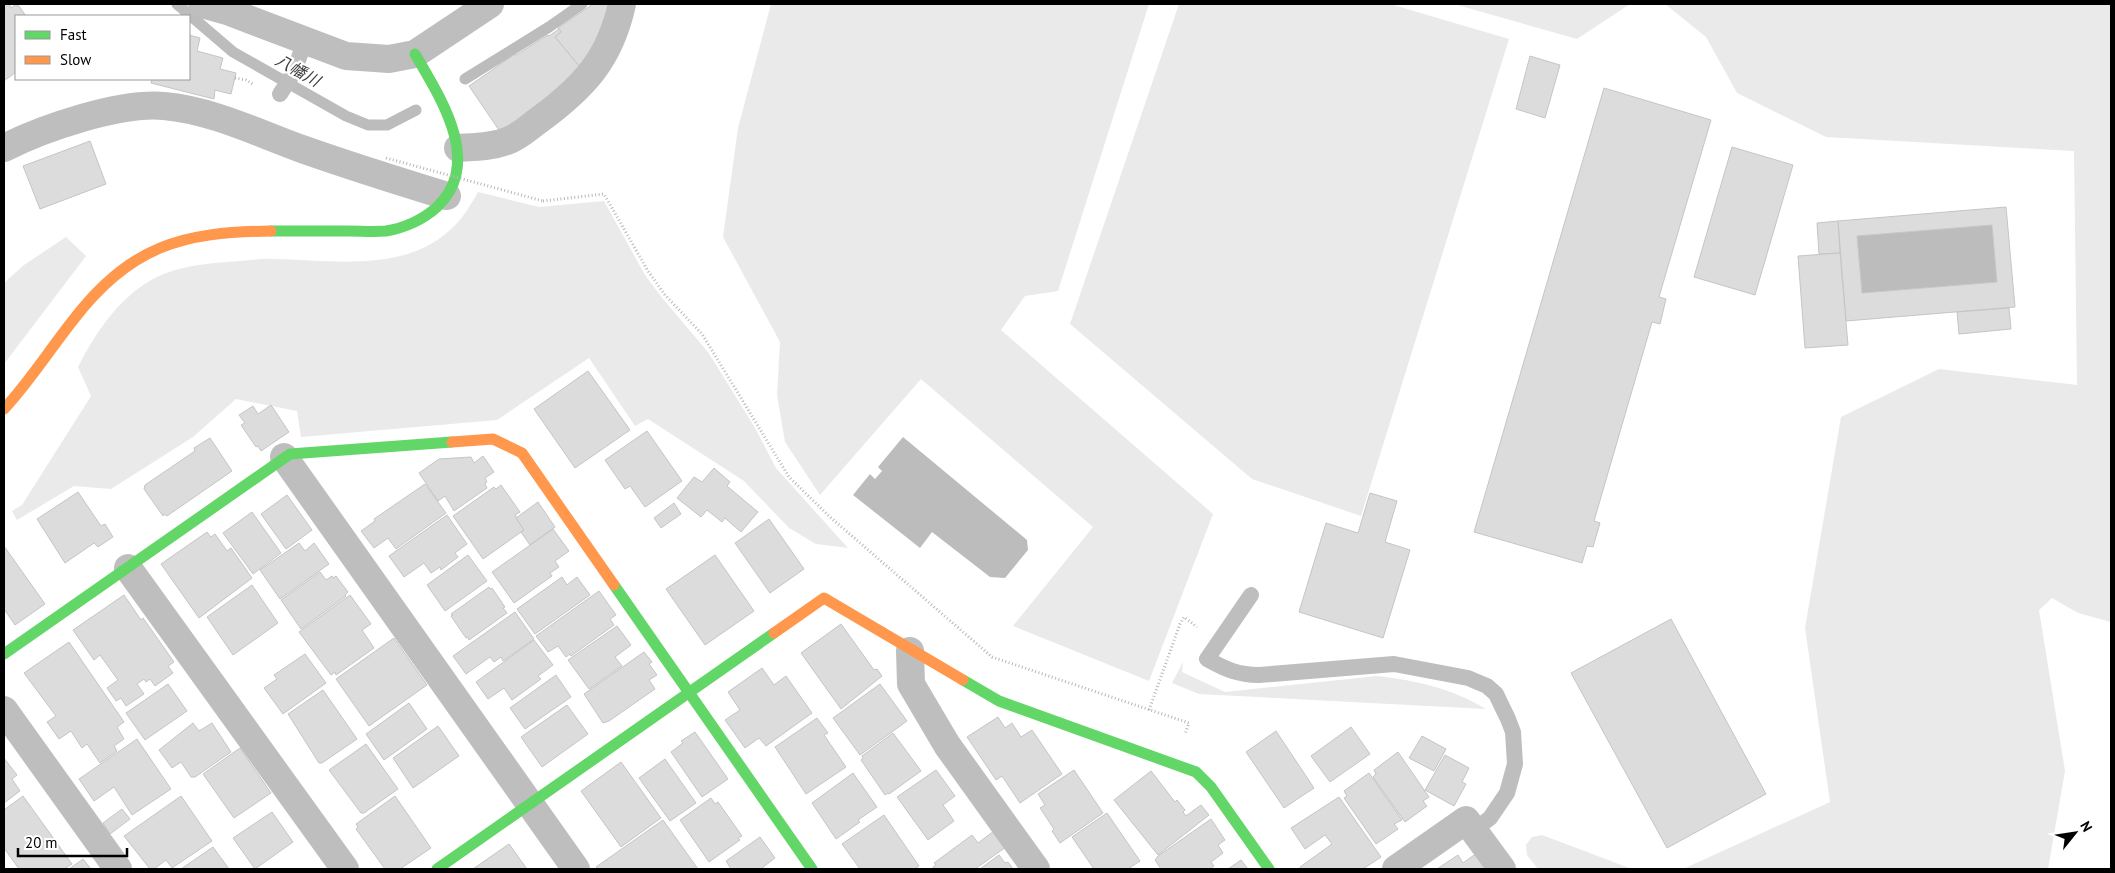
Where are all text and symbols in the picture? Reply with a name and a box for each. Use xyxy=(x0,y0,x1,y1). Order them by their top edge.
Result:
legend xyxy=(15,15,190,80)
text: Fast xyxy=(60,25,87,44)
text: Slow xyxy=(60,50,91,69)
water label: 八幡川 xyxy=(272,50,326,91)
north arrow xyxy=(2050,808,2100,858)
text: N xyxy=(2076,818,2096,835)
scale bar xyxy=(18,826,126,858)
text: 20 m xyxy=(25,833,58,852)

